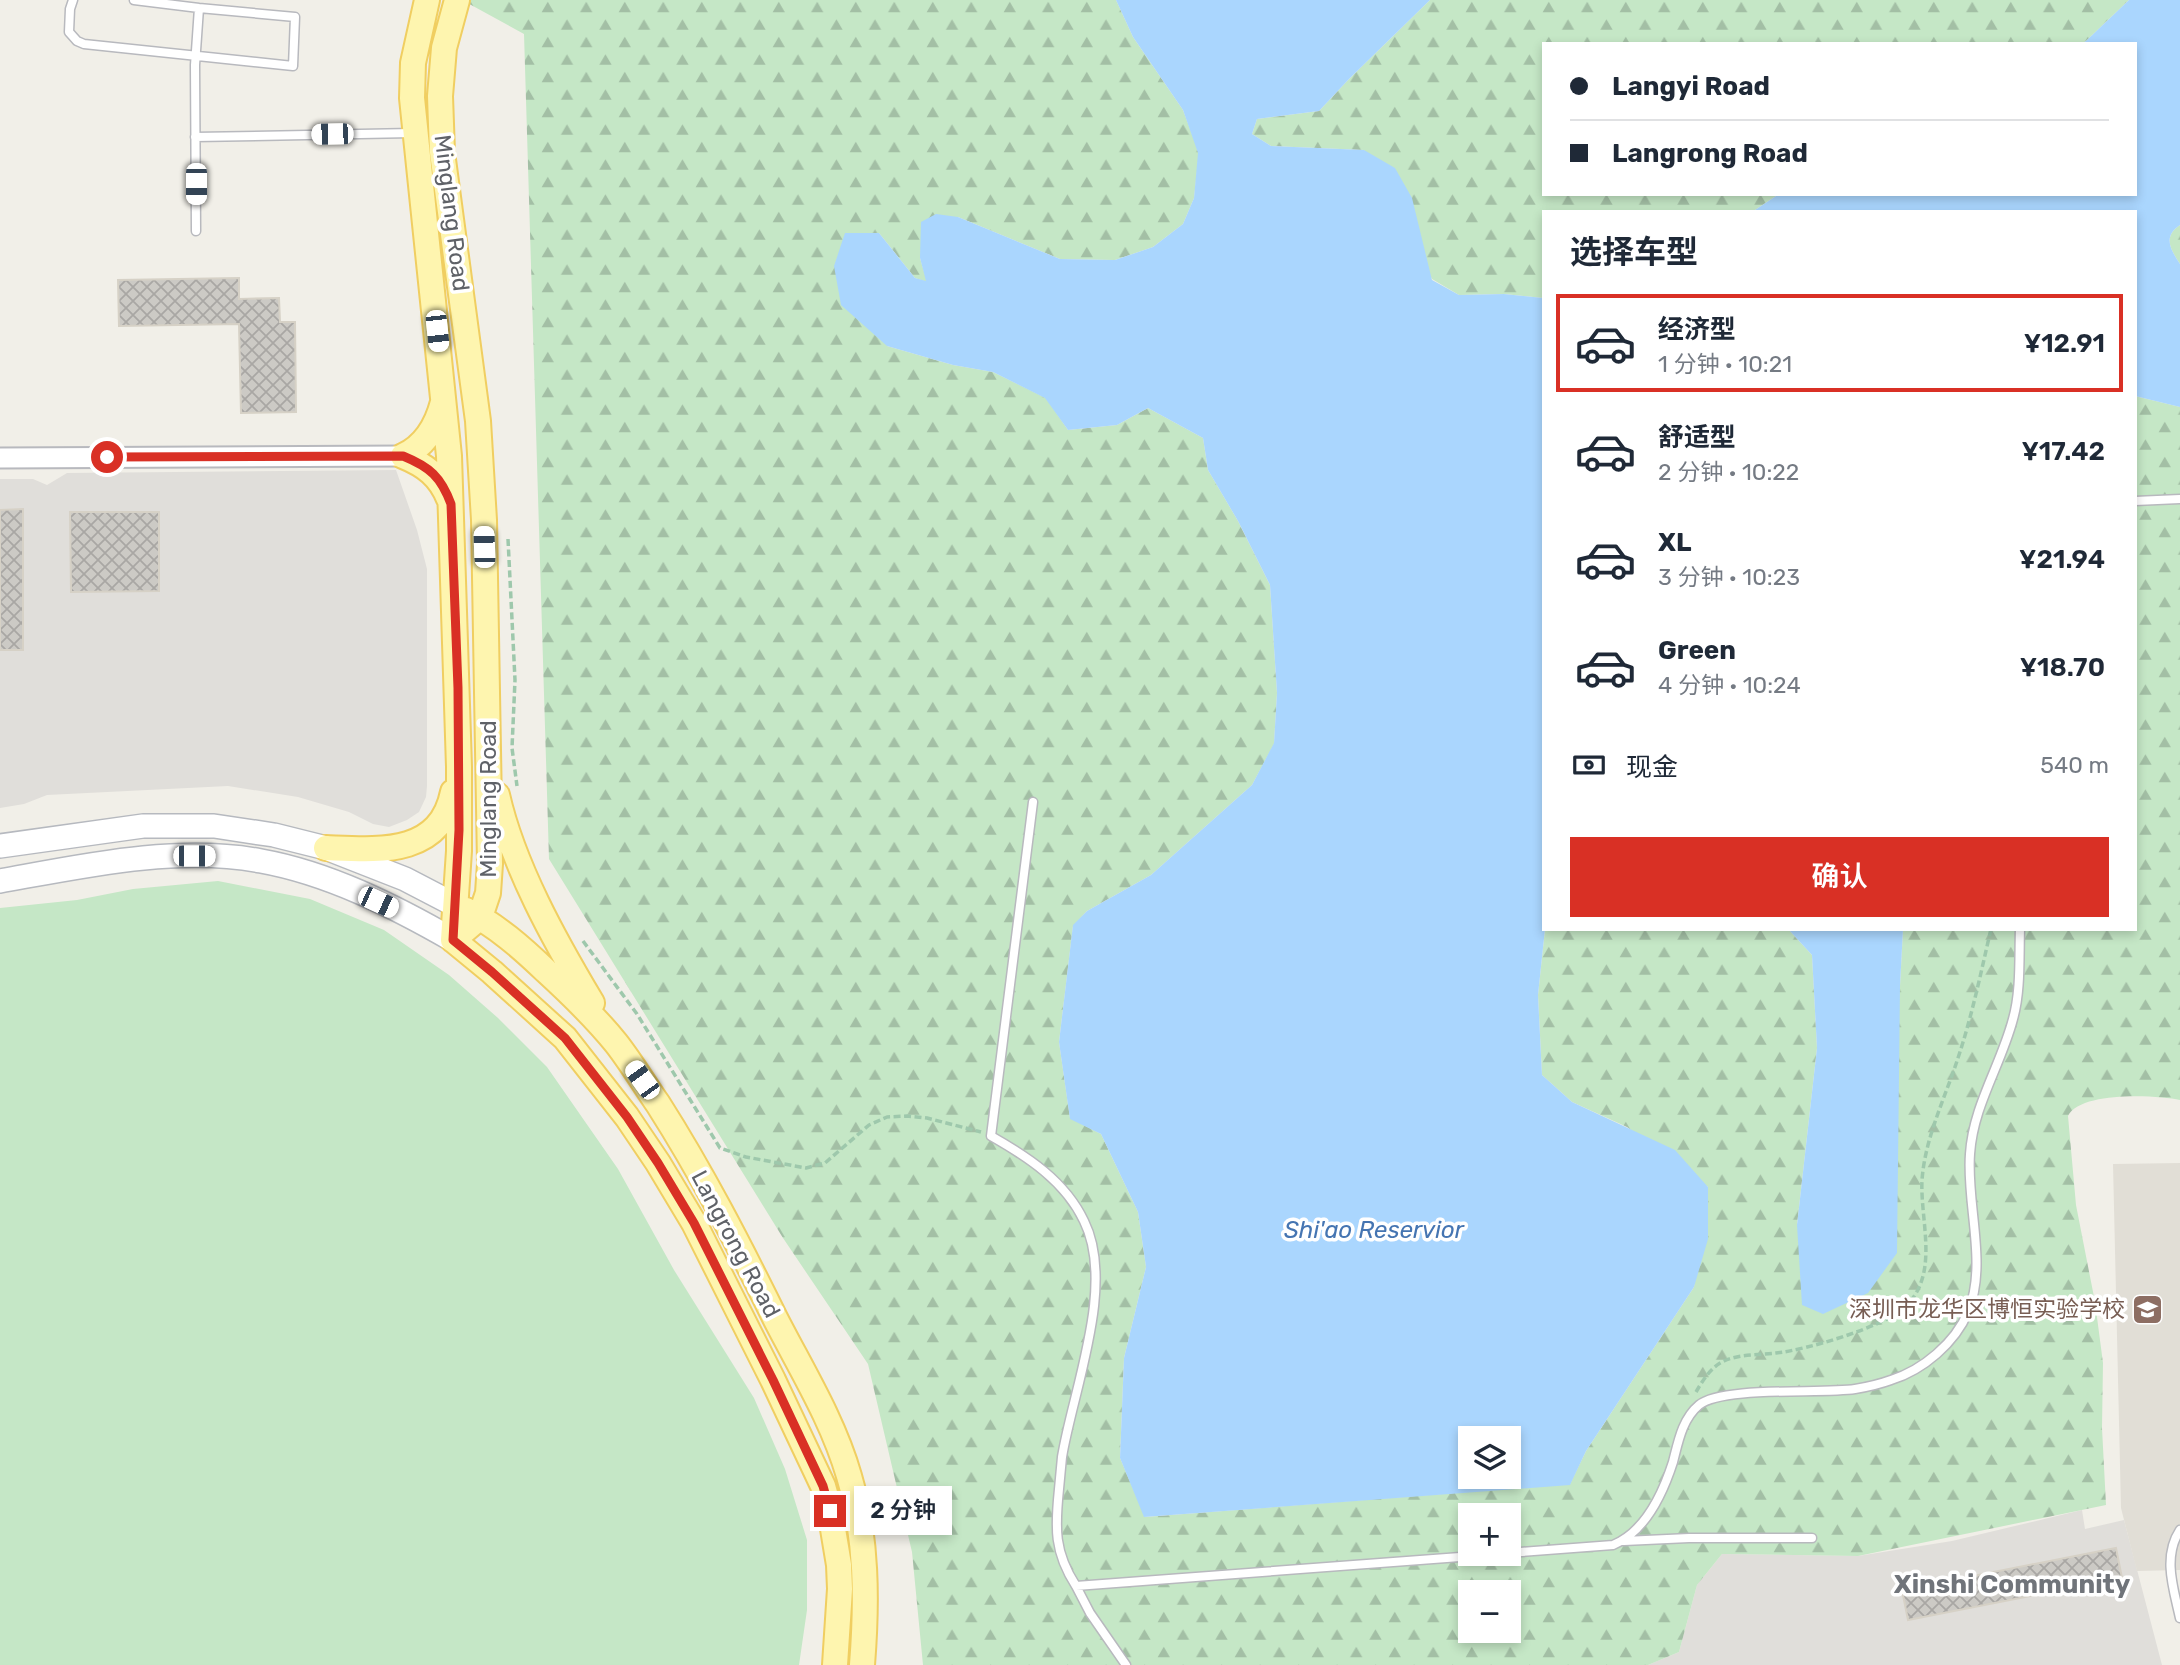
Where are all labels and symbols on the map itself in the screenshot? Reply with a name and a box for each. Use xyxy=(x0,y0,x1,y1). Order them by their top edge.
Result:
car xyxy=(311,123,354,145)
street label: Minglang Road xyxy=(429,133,475,293)
car xyxy=(186,163,207,205)
car xyxy=(425,309,450,353)
route start xyxy=(91,441,123,473)
car xyxy=(473,526,496,568)
street label: Minglang Road xyxy=(474,720,502,878)
car xyxy=(174,846,216,867)
car xyxy=(355,884,402,920)
car xyxy=(622,1057,663,1103)
street label: Langrong Road xyxy=(685,1166,787,1322)
water label: Shi'ao Reservior xyxy=(1284,1216,1465,1244)
school or university icon: 深圳市龙华区博恒实验学校 xyxy=(2131,1292,2165,1326)
place label: 深圳市龙华区博恒实验学校 xyxy=(1849,1295,2125,1323)
callout: 2 分钟 xyxy=(854,1486,952,1536)
route end xyxy=(814,1495,846,1527)
district label: Xinshi Community xyxy=(1894,1569,2131,1600)

